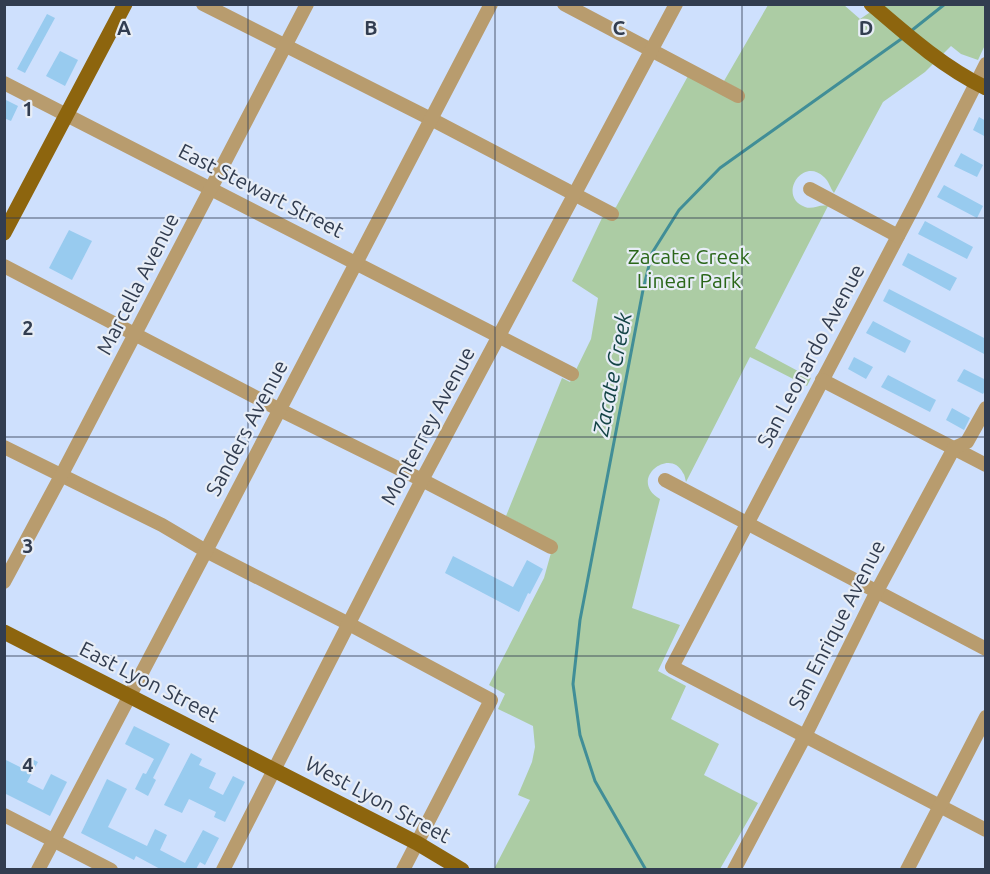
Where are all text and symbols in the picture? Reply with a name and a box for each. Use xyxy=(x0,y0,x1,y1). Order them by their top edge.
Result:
text: A xyxy=(117,16,131,39)
text: B xyxy=(364,16,378,39)
text: C xyxy=(613,16,626,39)
text: D xyxy=(859,16,873,39)
text: 1 xyxy=(22,97,34,120)
street label: East Stewart Street xyxy=(175,138,348,242)
street label: Marcella Avenue xyxy=(91,209,183,358)
park label: Zacate Creek Linear Park xyxy=(628,244,751,292)
street label: San Leonardo Avenue xyxy=(752,260,869,451)
water label: Zacate Creek xyxy=(587,309,636,439)
text: 2 xyxy=(22,316,34,339)
street label: Monterrey Avenue xyxy=(375,342,479,509)
street label: Sanders Avenue xyxy=(200,356,292,500)
text: 3 xyxy=(22,534,34,557)
street label: San Enrique Avenue xyxy=(783,536,889,713)
street label: East Lyon Street xyxy=(76,636,223,727)
street label: West Lyon Street xyxy=(302,751,455,848)
text: 4 xyxy=(22,753,34,776)

